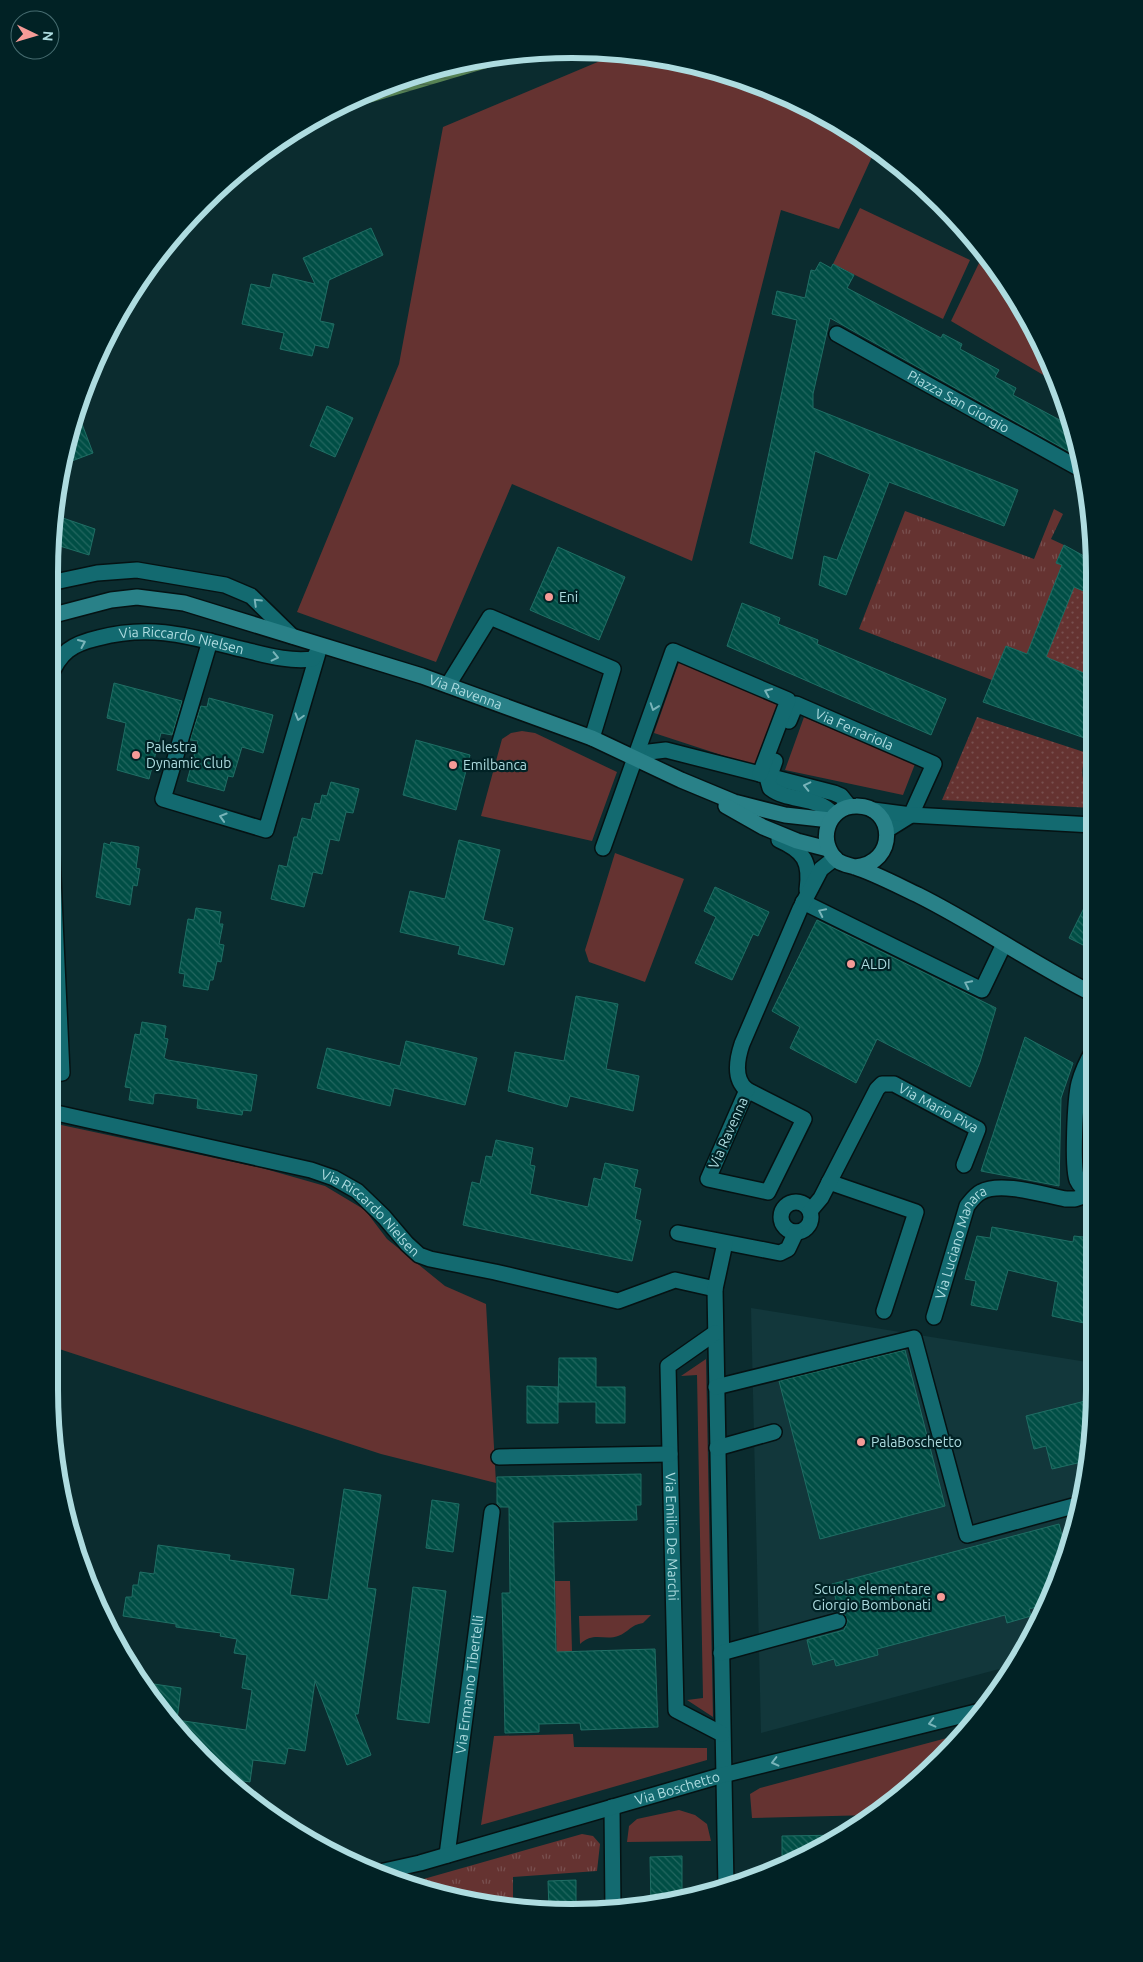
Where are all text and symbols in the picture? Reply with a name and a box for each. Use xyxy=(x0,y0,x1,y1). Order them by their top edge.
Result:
north arrow xyxy=(10,10,60,60)
text: N xyxy=(40,30,56,42)
street label: Piazza San Giorgio xyxy=(905,367,1012,436)
place label: Eni xyxy=(559,589,578,605)
marker: Eni xyxy=(543,591,555,603)
one-way arrow xyxy=(254,599,263,608)
street label: Via Riccardo Nielsen xyxy=(118,624,246,657)
one-way arrow xyxy=(77,639,86,650)
one-way arrow xyxy=(271,651,280,662)
street label: Via Ravenna xyxy=(427,671,504,713)
one-way arrow xyxy=(764,687,773,698)
one-way arrow xyxy=(650,703,660,711)
street label: Via Ferrariola xyxy=(813,705,896,753)
one-way arrow xyxy=(295,712,305,720)
place label: Palestra Dynamic Club xyxy=(146,739,231,771)
marker: Palestra Dynamic Club xyxy=(130,749,142,761)
place label: Emilbanca xyxy=(463,757,527,773)
marker: Emilbanca xyxy=(447,759,459,771)
one-way arrow xyxy=(803,781,812,792)
one-way arrow xyxy=(220,812,228,822)
one-way arrow xyxy=(818,908,827,918)
place label: ALDI xyxy=(861,956,891,972)
marker: ALDI xyxy=(845,958,857,970)
one-way arrow xyxy=(964,979,973,990)
street label: Via Mario Piva xyxy=(896,1080,981,1136)
street label: Via Ravenna xyxy=(705,1095,751,1171)
street label: Via Riccardo Nielsen xyxy=(319,1166,423,1260)
street label: Via Luciano Manara xyxy=(932,1183,989,1301)
place label: PalaBoschetto xyxy=(871,1434,962,1450)
marker: PalaBoschetto xyxy=(855,1436,867,1448)
street label: Via Emilio De Marchi xyxy=(662,1472,681,1601)
place label: Scuola elementare Giorgio Bombonati xyxy=(812,1581,931,1613)
marker: Scuola elementare Giorgio Bombonati xyxy=(935,1591,947,1603)
street label: Via Ermanno Tibertelli xyxy=(452,1614,486,1755)
one-way arrow xyxy=(928,1717,937,1728)
one-way arrow xyxy=(770,1756,779,1767)
street label: Via Boschetto xyxy=(633,1768,722,1808)

